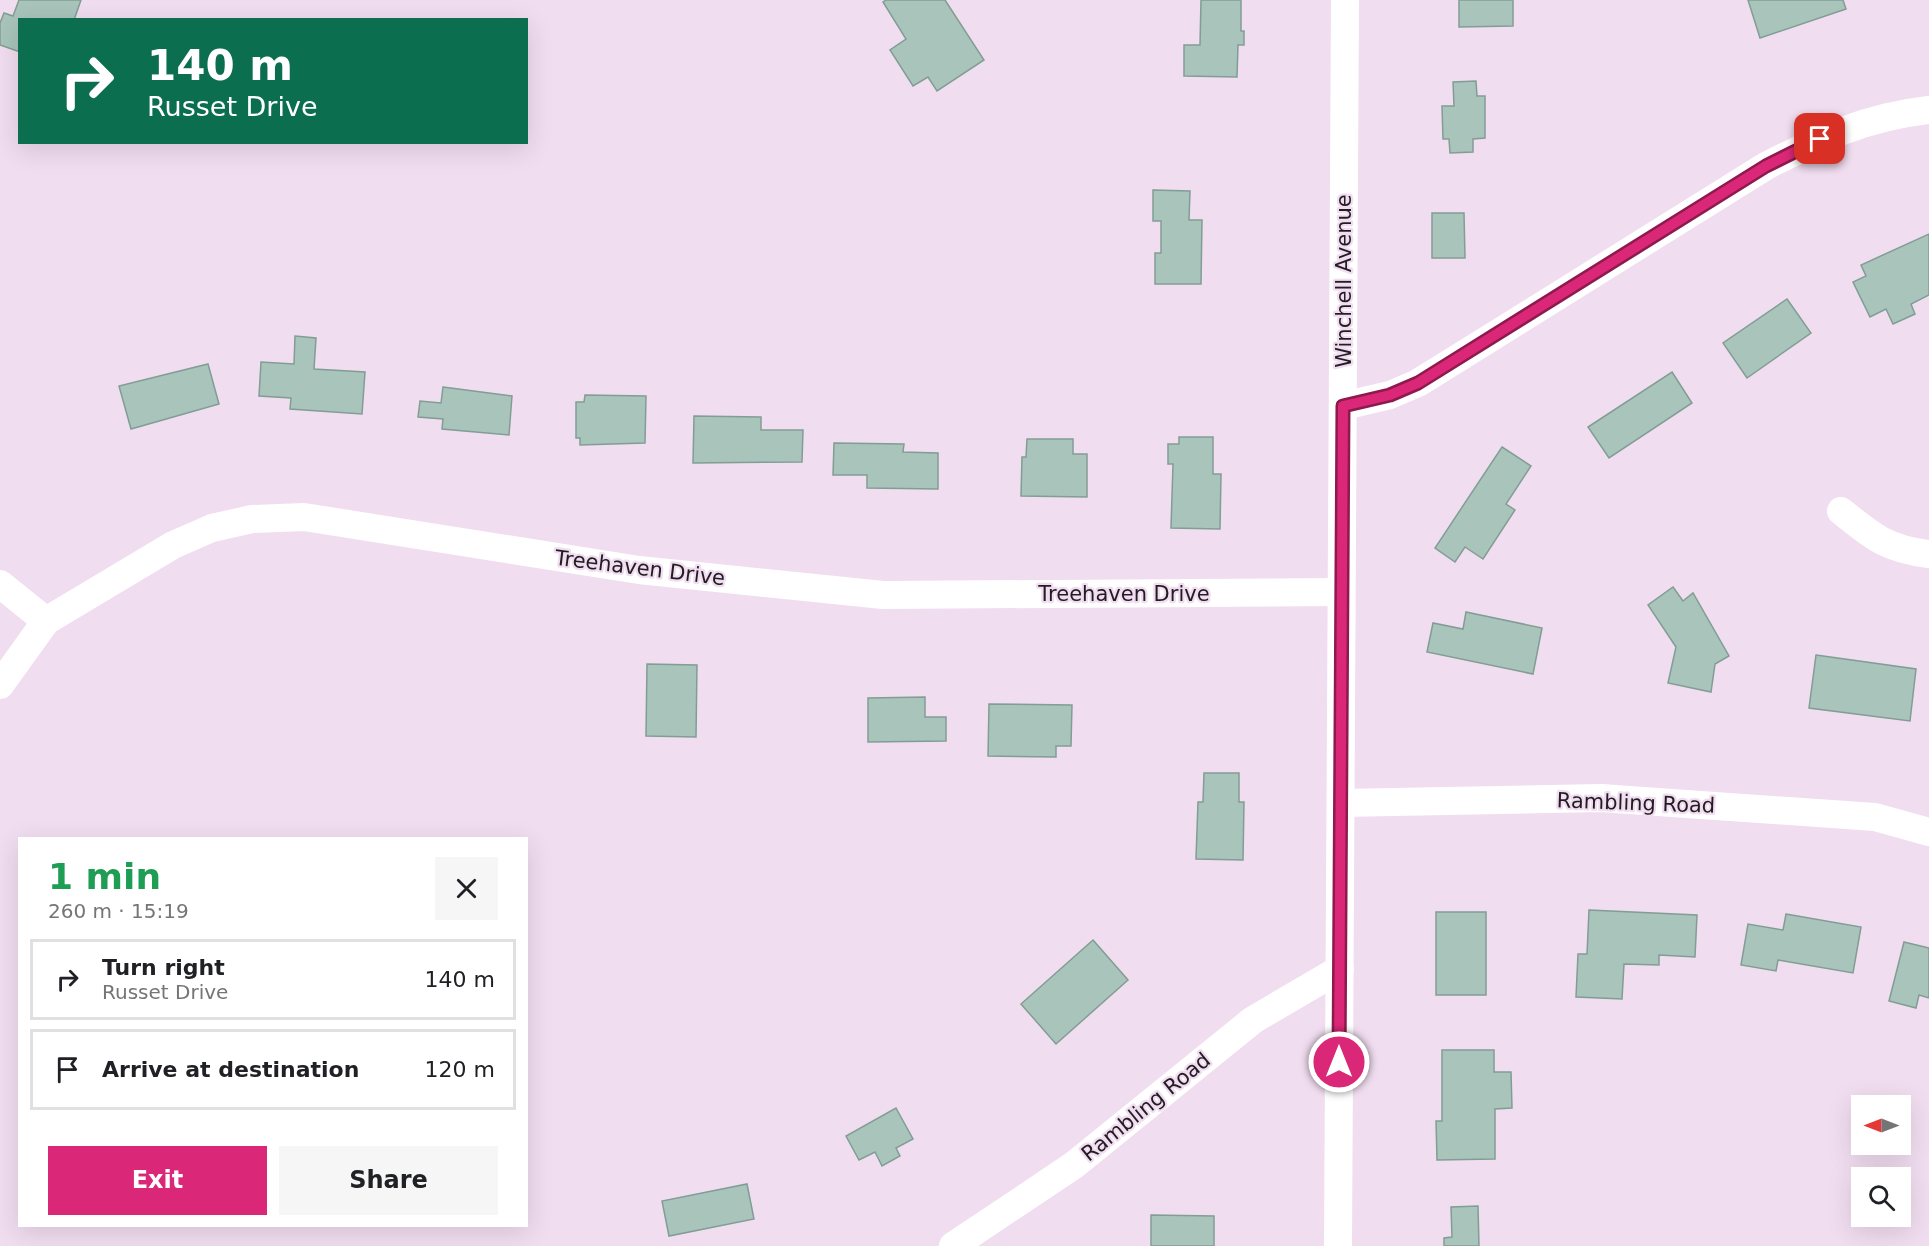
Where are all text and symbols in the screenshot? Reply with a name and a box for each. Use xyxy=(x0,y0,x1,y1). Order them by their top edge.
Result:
text: 140 m xyxy=(147,41,293,90)
icon: right xyxy=(48,42,126,120)
text: Russet Drive xyxy=(147,91,318,122)
pin xyxy=(1794,113,1845,164)
icon: arrive xyxy=(1803,122,1836,155)
street label: Winchell Avenue xyxy=(1332,194,1356,368)
street label: Treehaven Drive xyxy=(553,546,726,590)
street label: Treehaven Drive xyxy=(1037,582,1210,606)
street label: Rambling Road xyxy=(1556,788,1716,818)
text: 1 min xyxy=(48,856,161,897)
button: close xyxy=(435,857,498,920)
text: 260 m · 15:19 xyxy=(48,899,189,923)
text: Turn right xyxy=(102,955,225,980)
icon: right xyxy=(51,963,84,996)
text: 140 m xyxy=(425,967,495,992)
text: Russet Drive xyxy=(102,980,228,1004)
position arrow xyxy=(1307,1030,1371,1094)
street label: Rambling Road xyxy=(1077,1048,1215,1166)
icon: arrive xyxy=(51,1053,84,1086)
text: Arrive at destination xyxy=(102,1057,359,1082)
text: 120 m xyxy=(425,1057,495,1082)
north arrow xyxy=(1851,1095,1911,1155)
map controls xyxy=(1851,1095,1911,1227)
button: Exit xyxy=(48,1146,267,1215)
button: Share xyxy=(279,1146,498,1215)
button: search xyxy=(1851,1167,1911,1227)

